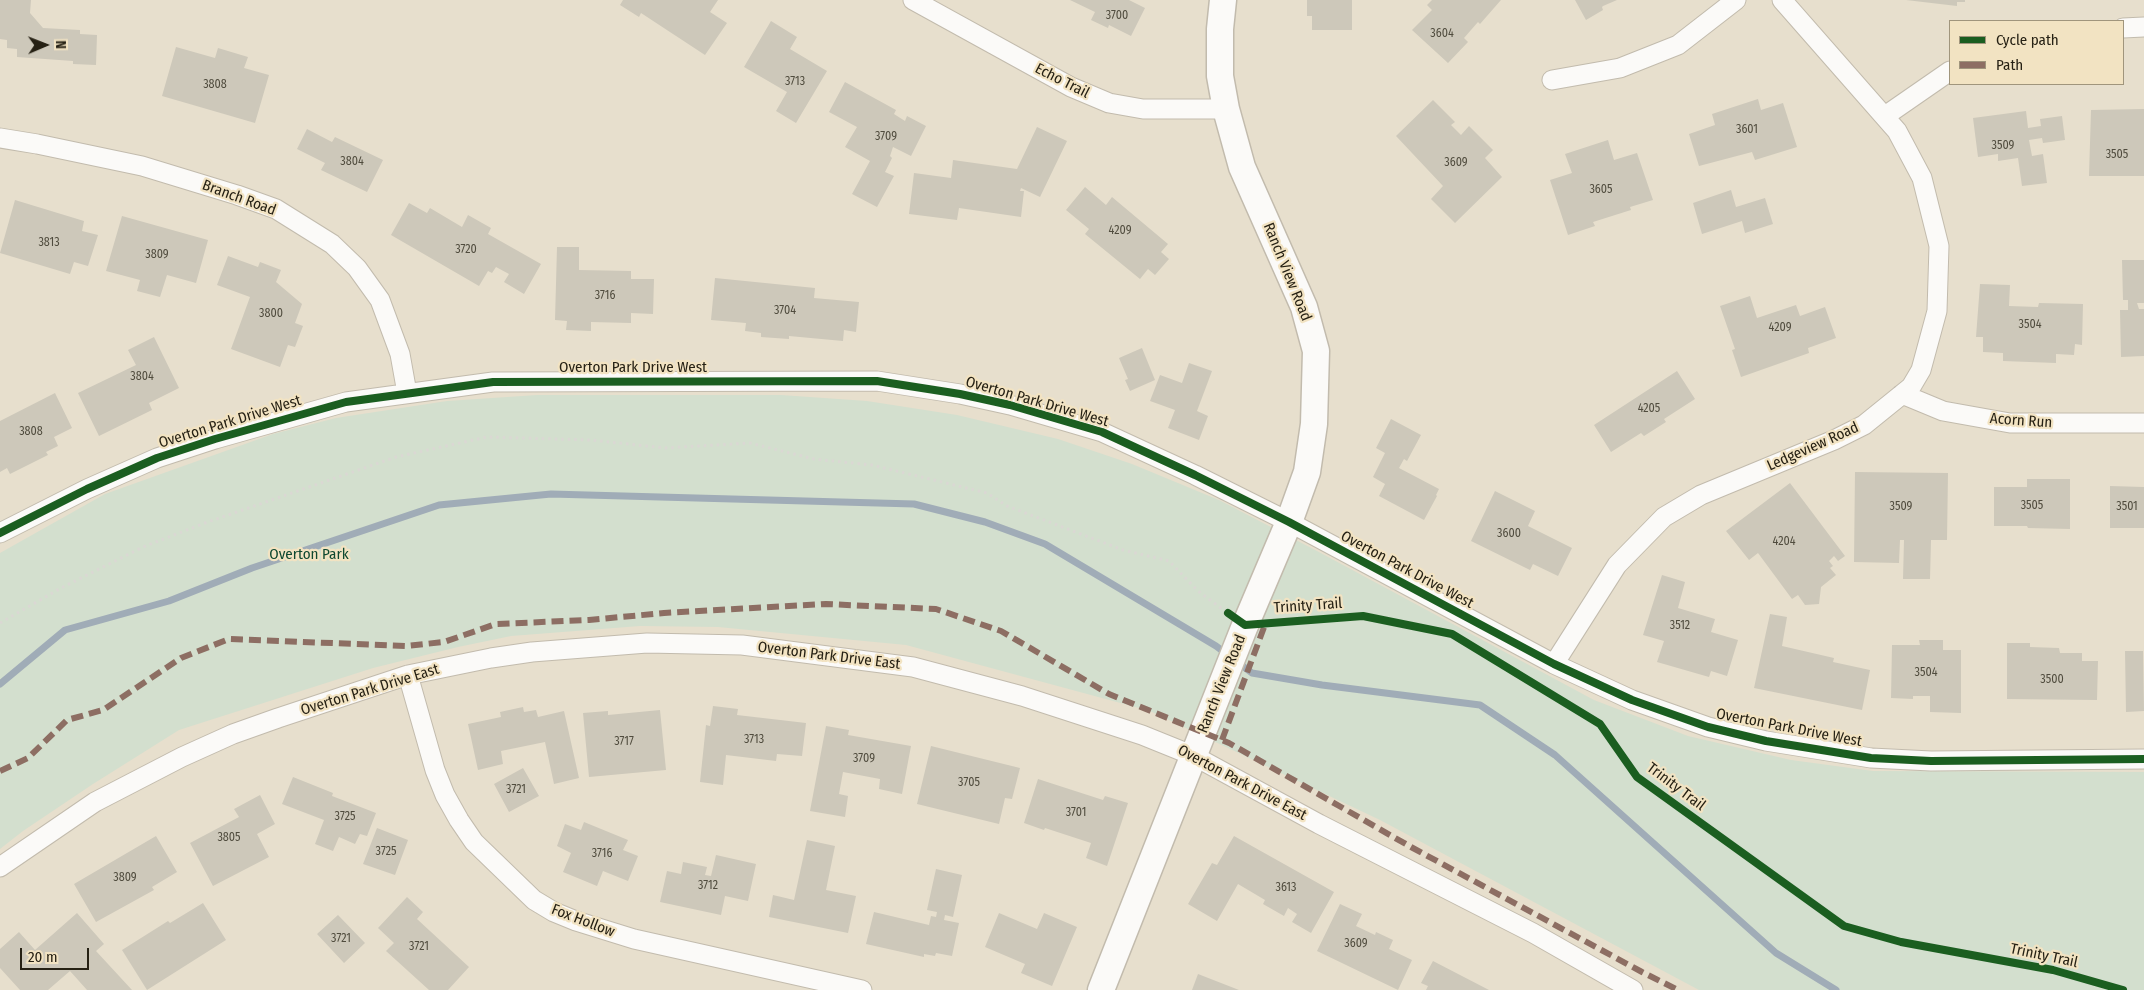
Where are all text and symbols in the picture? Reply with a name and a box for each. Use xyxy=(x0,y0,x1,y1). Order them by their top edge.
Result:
house number: 3700 xyxy=(1106,9,1128,23)
north arrow xyxy=(20,20,70,70)
legend xyxy=(1949,20,2124,85)
house number: 3604 xyxy=(1430,27,1454,41)
text: Cycle path xyxy=(1996,31,2059,49)
text: N xyxy=(52,40,69,49)
text: Path xyxy=(1996,56,2023,74)
street label: Echo Trail xyxy=(1032,60,1092,102)
house number: 3713 xyxy=(785,75,805,89)
house number: 3808 xyxy=(203,78,227,92)
house number: 3601 xyxy=(1736,123,1758,137)
house number: 3709 xyxy=(875,130,897,144)
house number: 3509 xyxy=(1992,139,2014,153)
house number: 3505 xyxy=(2106,148,2128,162)
house number: 3804 xyxy=(340,155,364,169)
house number: 3609 xyxy=(1444,156,1468,170)
street label: Branch Road xyxy=(200,176,278,220)
house number: 3605 xyxy=(1589,183,1613,197)
street label: Ranch View Road xyxy=(1259,220,1315,324)
house number: 4209 xyxy=(1109,224,1131,238)
house number: 3813 xyxy=(38,236,60,250)
house number: 3720 xyxy=(455,243,477,257)
house number: 3809 xyxy=(145,248,169,262)
house number: 3716 xyxy=(595,289,615,303)
house number: 3704 xyxy=(774,304,796,318)
house number: 3800 xyxy=(259,307,283,321)
house number: 3504 xyxy=(2019,318,2041,332)
house number: 4209 xyxy=(1769,321,1791,335)
street label: Overton Park Drive West xyxy=(559,359,707,377)
house number: 3804 xyxy=(130,370,154,384)
street label: Overton Park Drive West xyxy=(963,373,1111,431)
street label: Overton Park Drive West xyxy=(157,392,303,452)
house number: 4205 xyxy=(1638,402,1660,416)
street label: Acorn Run xyxy=(1989,410,2053,432)
street label: Ledgeview Road xyxy=(1764,419,1862,475)
house number: 3808 xyxy=(19,425,43,439)
house number: 3505 xyxy=(2021,499,2043,513)
house number: 3509 xyxy=(1890,500,1912,514)
house number: 3501 xyxy=(2116,500,2138,514)
street label: Overton Park Drive West xyxy=(1337,527,1477,613)
house number: 3600 xyxy=(1497,527,1521,541)
house number: 4204 xyxy=(1772,535,1796,549)
park label: Overton Park xyxy=(269,546,349,564)
street label: Trinity Trail xyxy=(1273,595,1343,617)
house number: 3512 xyxy=(1670,619,1690,633)
street label: Ranch View Road xyxy=(1194,632,1250,736)
street label: Overton Park Drive East xyxy=(757,638,901,674)
street label: Overton Park Drive East xyxy=(299,660,441,720)
house number: 3504 xyxy=(1915,666,1937,680)
house number: 3500 xyxy=(2040,673,2064,687)
street label: Overton Park Drive West xyxy=(1715,705,1863,751)
house number: 3713 xyxy=(744,733,764,747)
house number: 3717 xyxy=(614,735,634,749)
street label: Overton Park Drive East xyxy=(1174,741,1310,825)
house number: 3709 xyxy=(853,752,875,766)
street label: Trinity Trail xyxy=(1643,759,1709,815)
house number: 3705 xyxy=(958,776,980,790)
house number: 3721 xyxy=(506,783,526,797)
house number: 3701 xyxy=(1066,806,1086,820)
house number: 3725 xyxy=(335,810,355,824)
house number: 3805 xyxy=(217,831,241,845)
house number: 3725 xyxy=(376,845,396,859)
house number: 3716 xyxy=(592,847,612,861)
house number: 3809 xyxy=(113,871,137,885)
house number: 3712 xyxy=(698,879,718,893)
house number: 3613 xyxy=(1276,881,1296,895)
street label: Fox Hollow xyxy=(549,901,617,941)
house number: 3721 xyxy=(331,932,351,946)
house number: 3609 xyxy=(1344,937,1368,951)
scale bar xyxy=(22,938,91,970)
house number: 3721 xyxy=(409,940,429,954)
street label: Trinity Trail xyxy=(2009,940,2079,972)
text: 20 m xyxy=(28,948,58,966)

